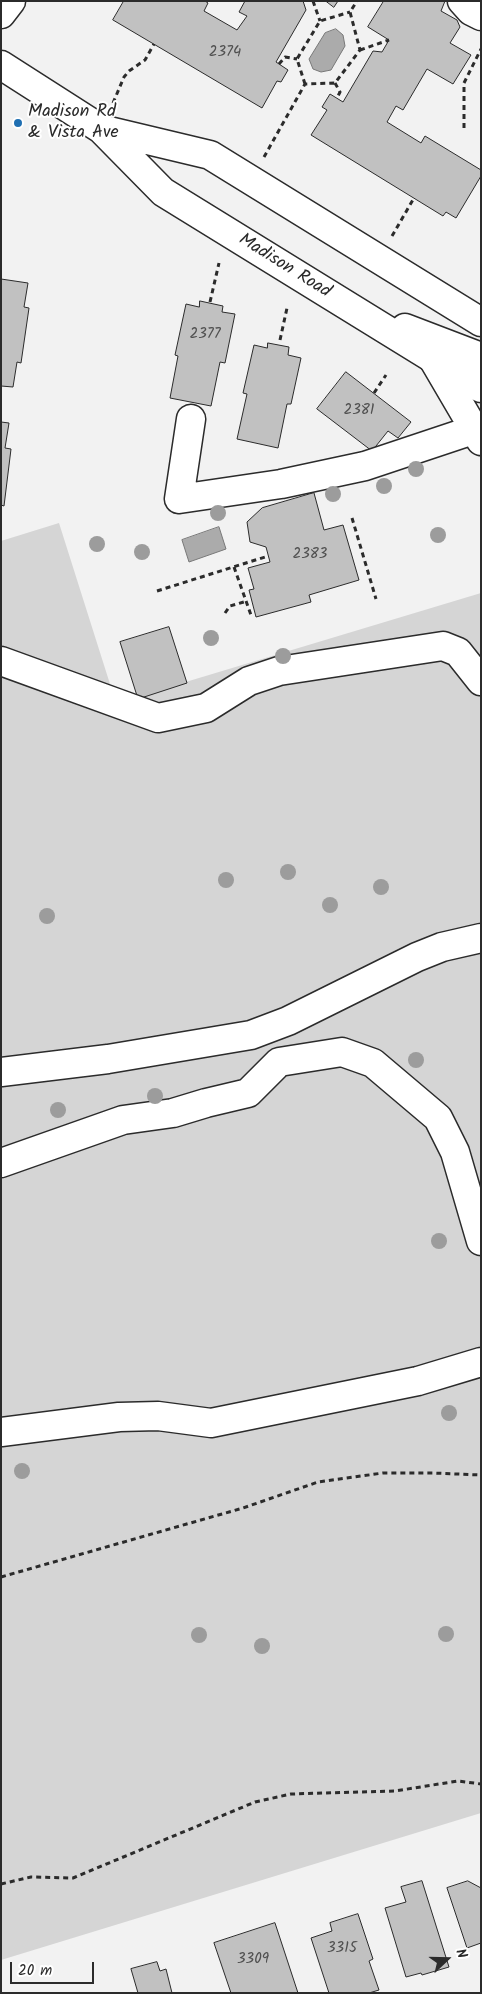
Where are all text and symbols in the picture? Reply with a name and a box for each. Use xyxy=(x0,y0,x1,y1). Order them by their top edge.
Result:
house number: 2374 xyxy=(209,44,241,62)
place label: Madison Rd & Vista Ave xyxy=(28,102,119,144)
marker: Madison Rd & Vista Ave xyxy=(12,117,24,129)
street label: Madison Road xyxy=(234,230,334,304)
house number: 2377 xyxy=(189,326,221,344)
house number: 2381 xyxy=(343,402,375,420)
house number: 2383 xyxy=(293,546,327,564)
north arrow xyxy=(422,1934,472,1984)
house number: 3315 xyxy=(327,1940,357,1958)
text: N xyxy=(449,1946,473,1962)
house number: 3309 xyxy=(237,1951,269,1969)
scale bar xyxy=(12,1952,96,1984)
text: 20 m xyxy=(18,1959,52,1983)

